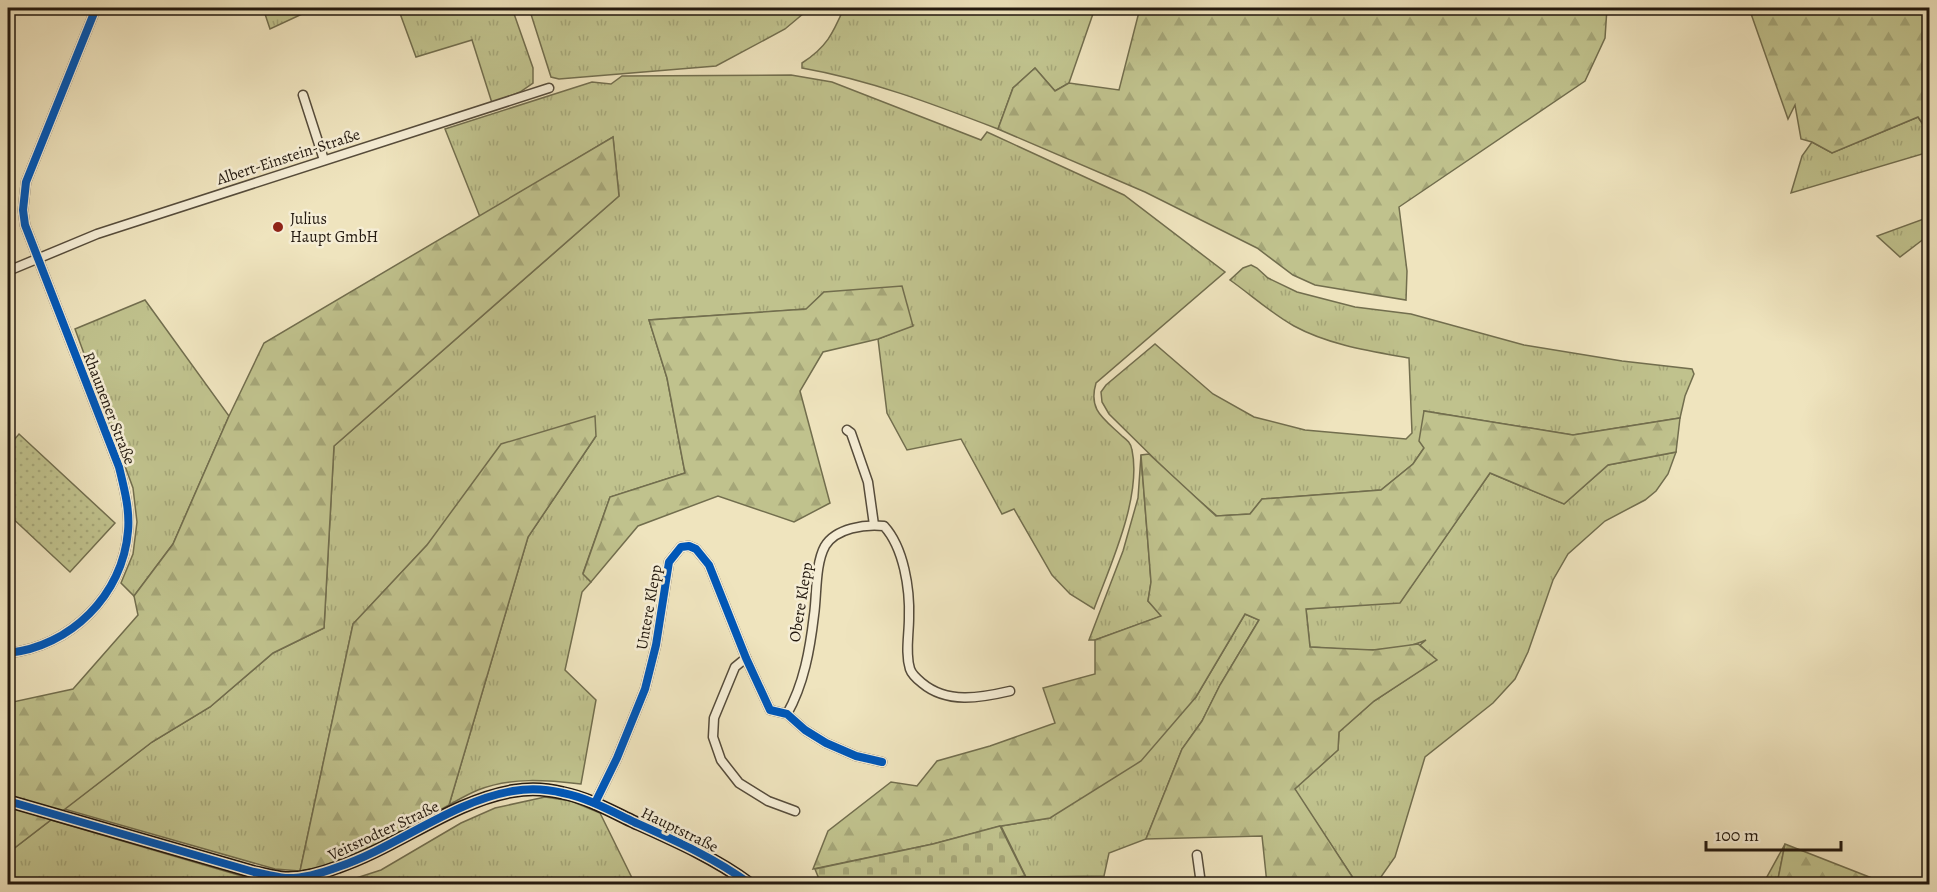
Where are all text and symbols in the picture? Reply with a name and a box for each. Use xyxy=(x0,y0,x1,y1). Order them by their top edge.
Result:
street label: Albert-Einstein-Straße xyxy=(213,123,363,191)
place label: Julius Haupt GmbH xyxy=(290,208,378,248)
marker: Julius Haupt GmbH xyxy=(271,220,285,234)
street label: Rhaunener Straße xyxy=(77,349,141,468)
street label: Obere Klepp xyxy=(784,561,818,644)
street label: Untere Klepp xyxy=(631,563,667,651)
street label: Veitsrodter Straße xyxy=(323,796,442,867)
street label: Hauptstraße xyxy=(637,802,722,858)
scale bar xyxy=(1706,814,1841,852)
text: 100 m xyxy=(1715,823,1759,847)

